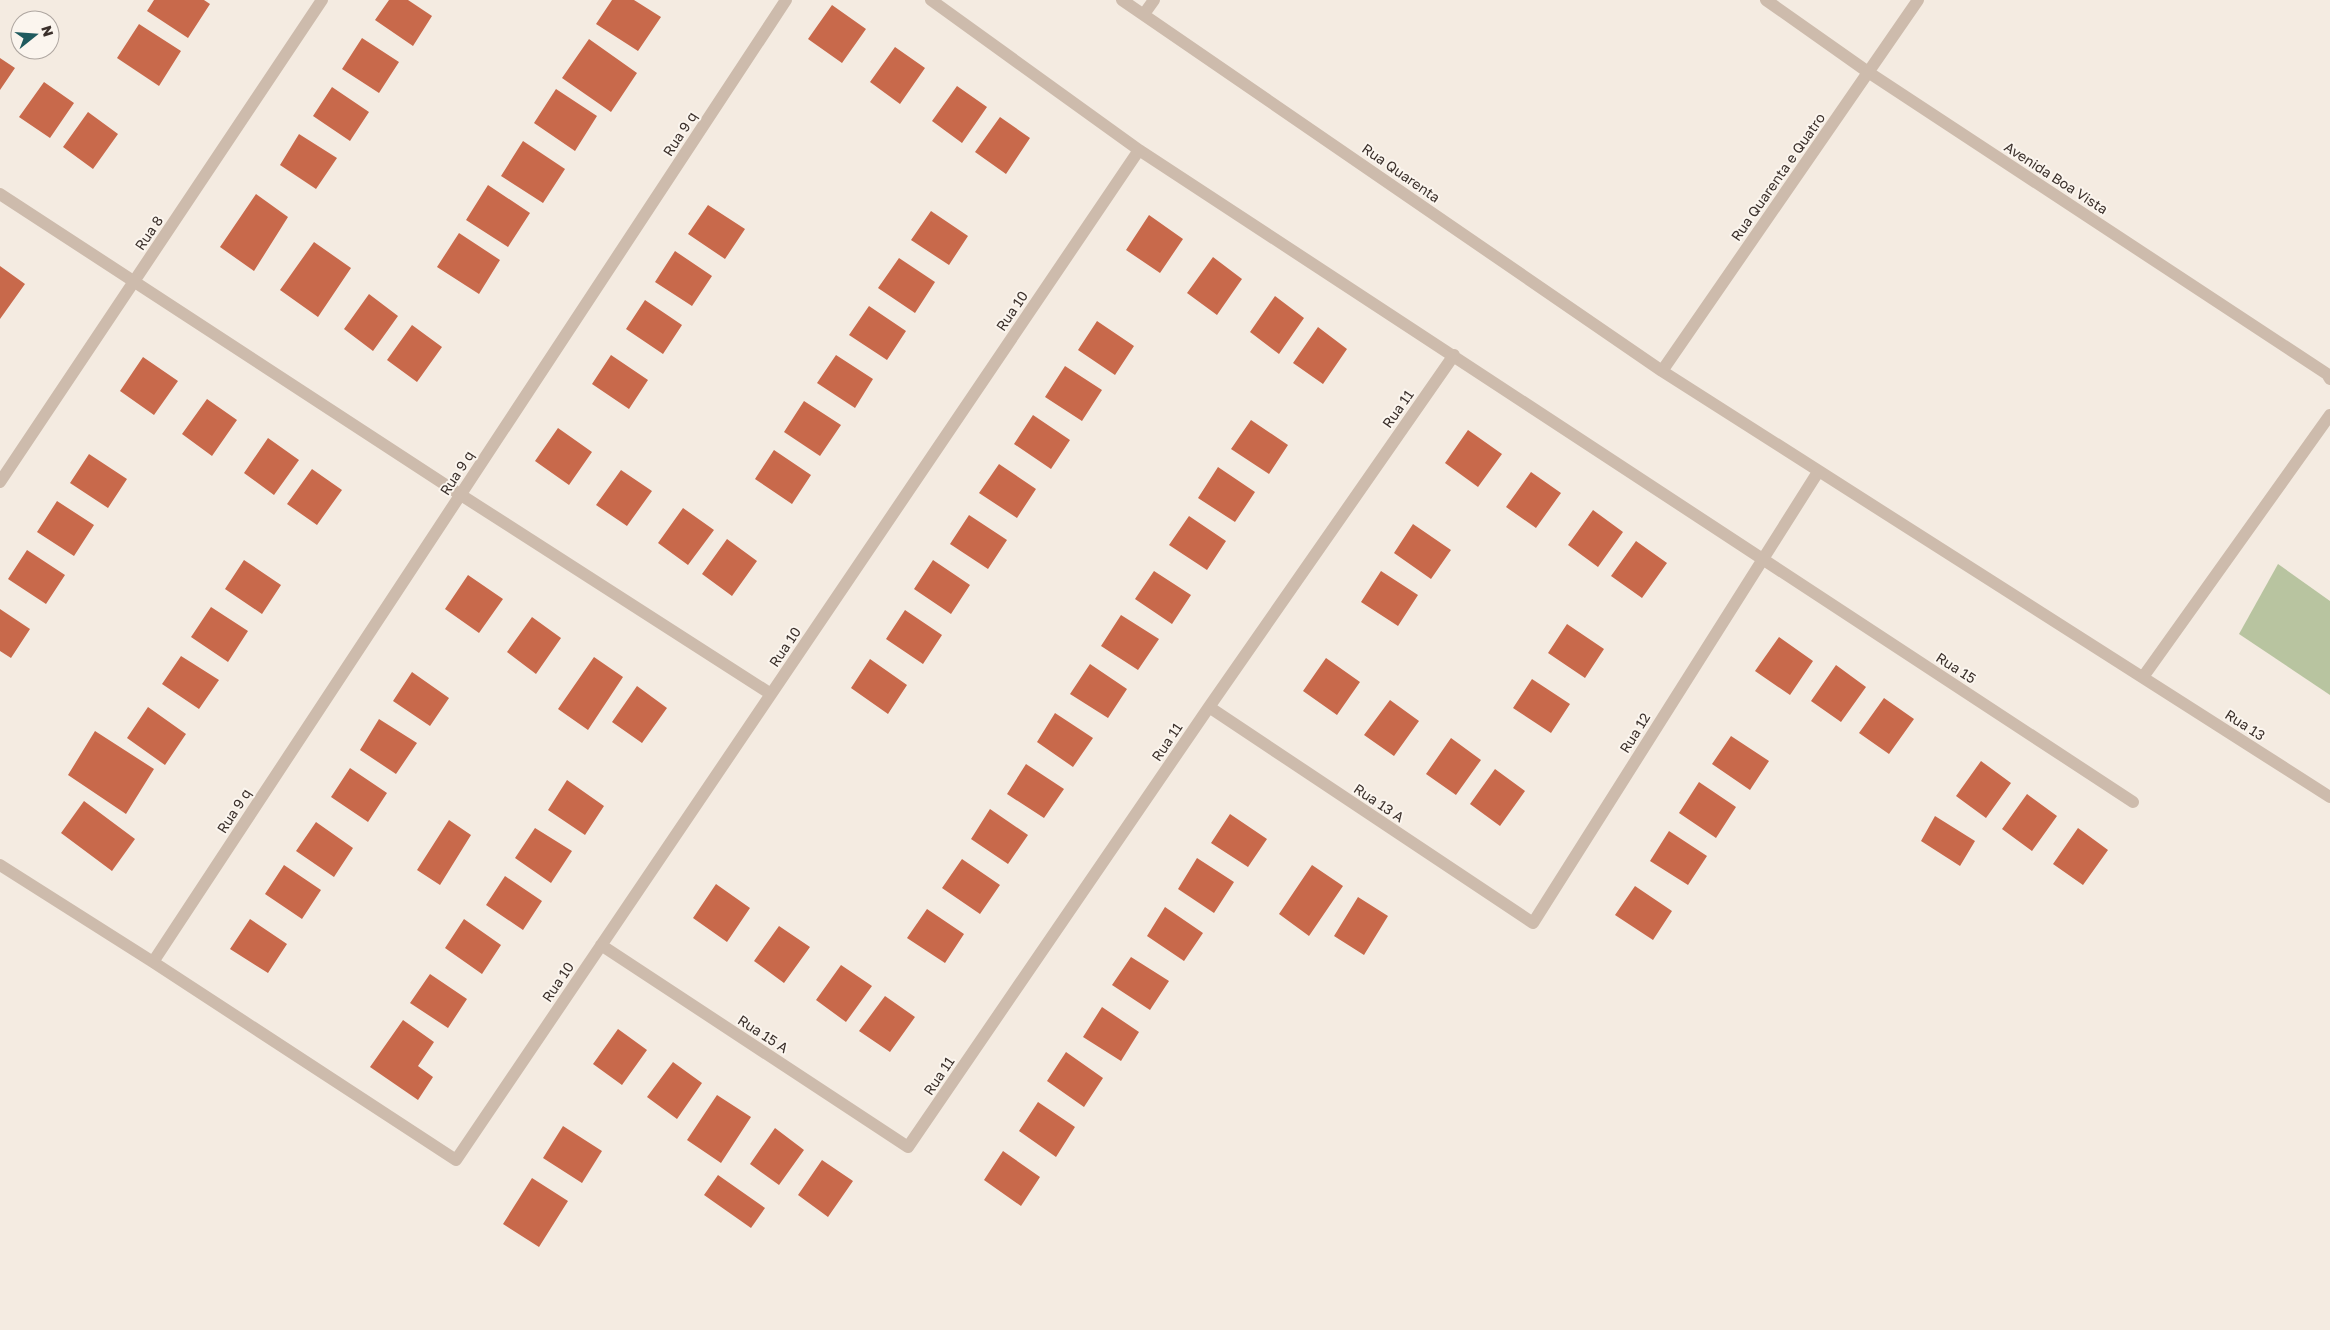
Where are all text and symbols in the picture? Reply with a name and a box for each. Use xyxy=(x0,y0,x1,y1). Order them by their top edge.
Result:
north arrow xyxy=(10,10,60,60)
text: N xyxy=(38,23,58,39)
street label: Rua 9 q xyxy=(659,108,700,159)
street label: Rua Quarenta e Quatro xyxy=(1727,109,1828,244)
street label: Avenida Boa Vista xyxy=(2001,138,2111,217)
street label: Rua Quarenta xyxy=(1359,139,1444,206)
street label: Rua 8 xyxy=(131,212,166,253)
street label: Rua 10 xyxy=(992,287,1031,334)
street label: Rua 11 xyxy=(1378,386,1417,431)
street label: Rua 9 q xyxy=(436,447,477,498)
street label: Rua 10 xyxy=(765,623,804,670)
street label: Rua 15 xyxy=(1933,648,1979,687)
street label: Rua 13 xyxy=(2222,705,2268,744)
street label: Rua 12 xyxy=(1616,710,1653,756)
street label: Rua 11 xyxy=(1148,719,1186,764)
street label: Rua 13 A xyxy=(1351,780,1408,826)
street label: Rua 9 q xyxy=(213,785,254,836)
street label: Rua 10 xyxy=(538,958,577,1005)
street label: Rua 15 A xyxy=(735,1011,792,1057)
street label: Rua 11 xyxy=(920,1053,958,1098)

